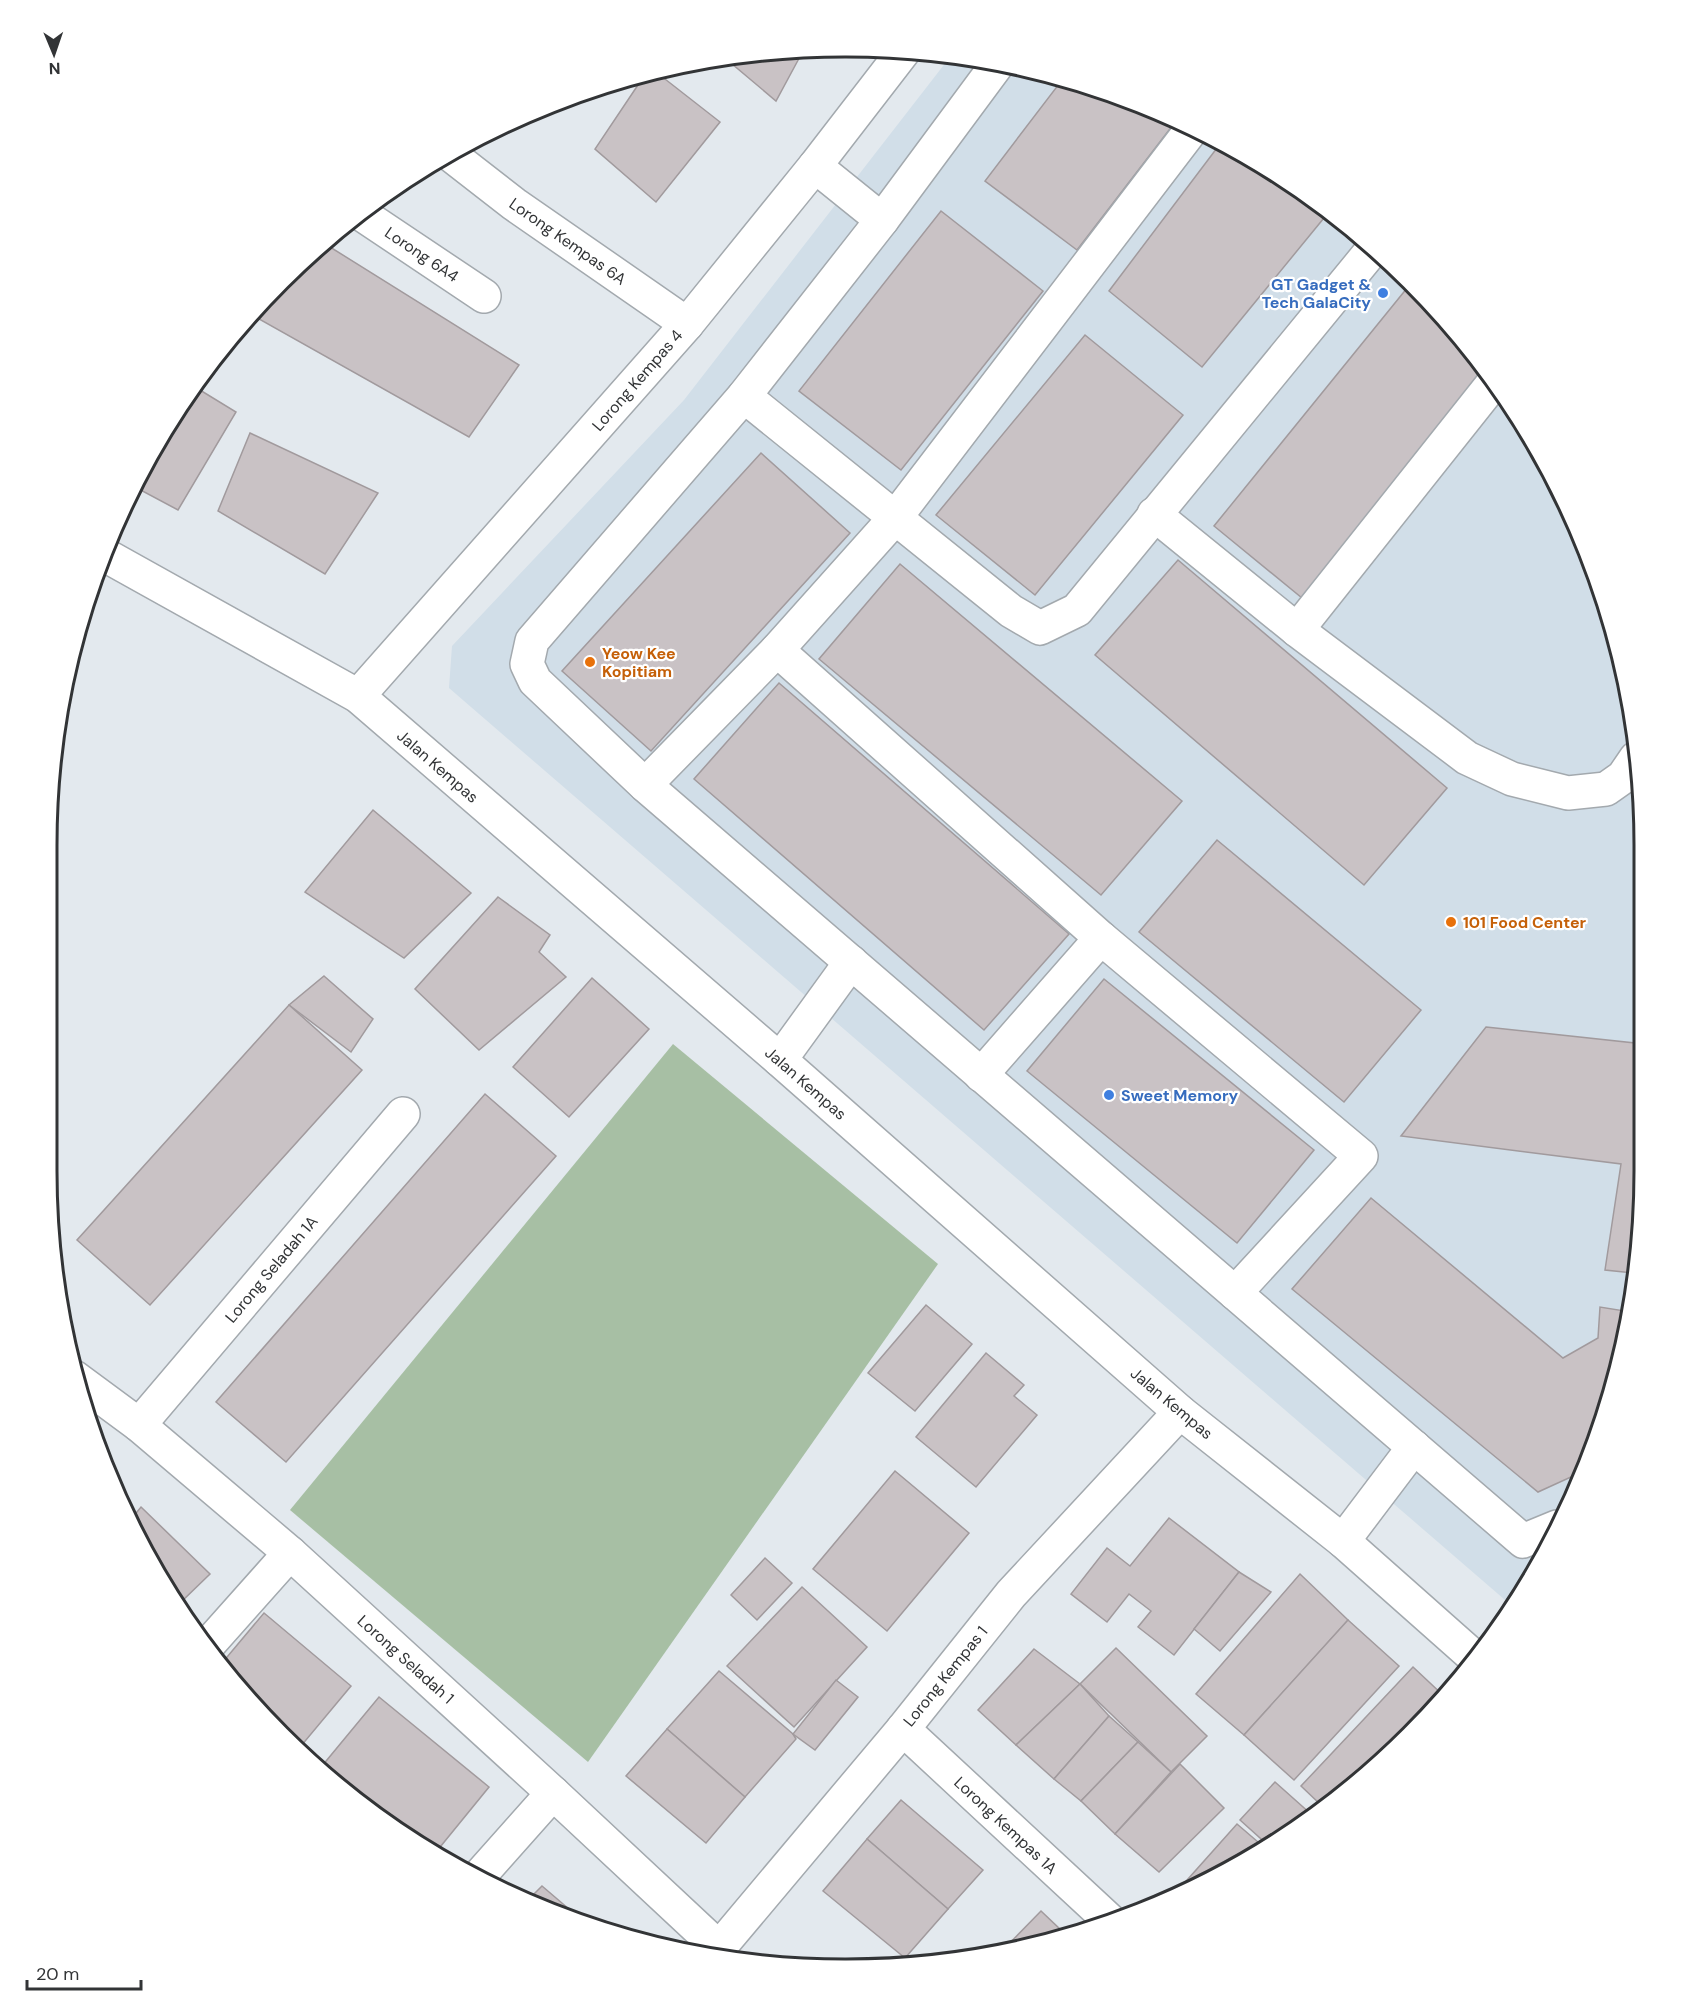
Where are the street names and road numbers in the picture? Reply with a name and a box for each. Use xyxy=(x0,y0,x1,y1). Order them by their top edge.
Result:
street label: Lorong Kempas 6A xyxy=(505,193,631,290)
street label: Lorong 6A4 xyxy=(381,222,463,287)
street label: Lorong Kempas 4 xyxy=(587,325,687,435)
street label: Jalan Kempas xyxy=(393,725,483,808)
street label: Jalan Kempas xyxy=(761,1042,851,1125)
street label: Lorong Seladah 1A xyxy=(220,1211,323,1327)
street label: Jalan Kempas xyxy=(1126,1363,1217,1444)
street label: Lorong Seladah 1 xyxy=(353,1610,458,1708)
street label: Lorong Kempas 1 xyxy=(898,1622,992,1731)
street label: Lorong Kempas 1A xyxy=(950,1772,1062,1879)

